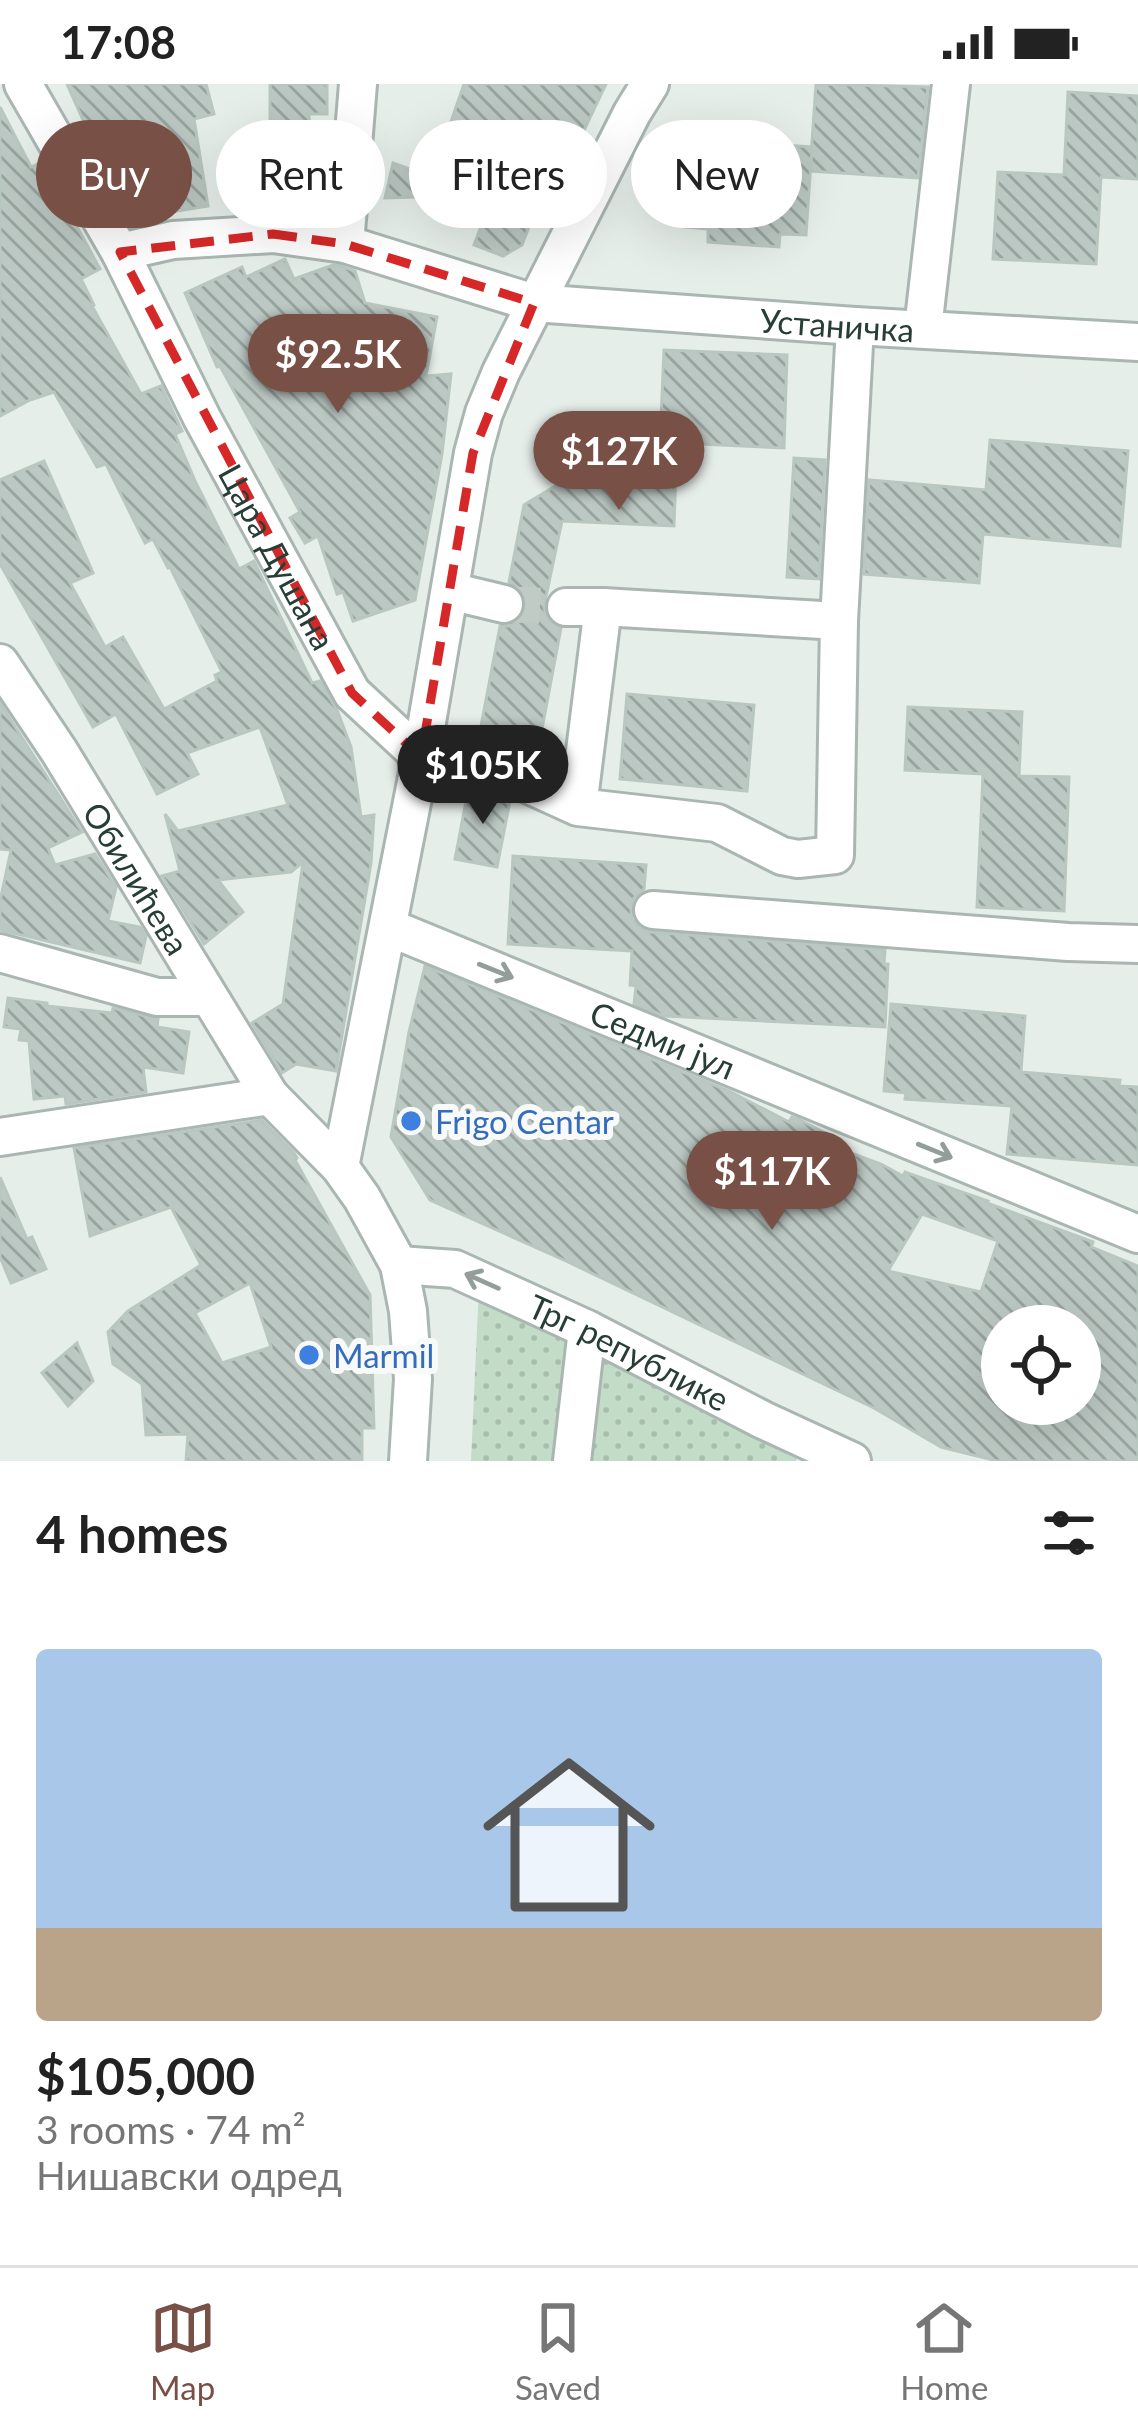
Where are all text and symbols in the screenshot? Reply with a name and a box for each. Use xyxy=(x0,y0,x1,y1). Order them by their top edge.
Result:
text: 17:08 xyxy=(60,15,176,69)
chip: Buy xyxy=(36,120,192,228)
chip: Rent xyxy=(216,120,385,228)
chip: Filters xyxy=(409,120,607,228)
chip: New xyxy=(631,120,802,228)
street label: Устаничка xyxy=(759,299,915,349)
pin: $92.5K xyxy=(240,314,436,416)
text: $92.5K xyxy=(275,330,401,376)
pin: $127K xyxy=(535,411,703,513)
text: $127K xyxy=(560,427,678,473)
street label: Цара Душана xyxy=(211,457,344,656)
pin: $105K xyxy=(399,725,567,827)
text: $105K xyxy=(424,741,542,787)
street label: Обилићева xyxy=(75,795,199,962)
one-way arrow xyxy=(477,962,514,983)
street label: Седми јул xyxy=(585,992,741,1087)
place label: Frigo Centar xyxy=(435,1101,614,1141)
marker: Frigo Centar xyxy=(398,1108,424,1134)
pin: $117K xyxy=(688,1131,856,1233)
one-way arrow xyxy=(915,1142,952,1163)
text: $117K xyxy=(713,1147,831,1193)
one-way arrow xyxy=(465,1268,501,1290)
street label: Трг републике xyxy=(523,1285,736,1419)
map controls xyxy=(981,1305,1101,1425)
button: locate xyxy=(981,1305,1101,1425)
place label: Marmil xyxy=(333,1335,434,1375)
marker: Marmil xyxy=(296,1342,322,1368)
icon: filters xyxy=(1036,1500,1102,1566)
text: 4 homes xyxy=(36,1503,228,1564)
icon: home xyxy=(461,1727,677,1943)
text: $105,000 xyxy=(36,2045,255,2106)
text: 3 rooms · 74 m² xyxy=(36,2106,306,2152)
text: Нишавски одред xyxy=(36,2152,342,2198)
tab: Map xyxy=(150,2295,216,2407)
tab: Saved xyxy=(515,2295,601,2407)
tab: Home xyxy=(900,2295,988,2407)

